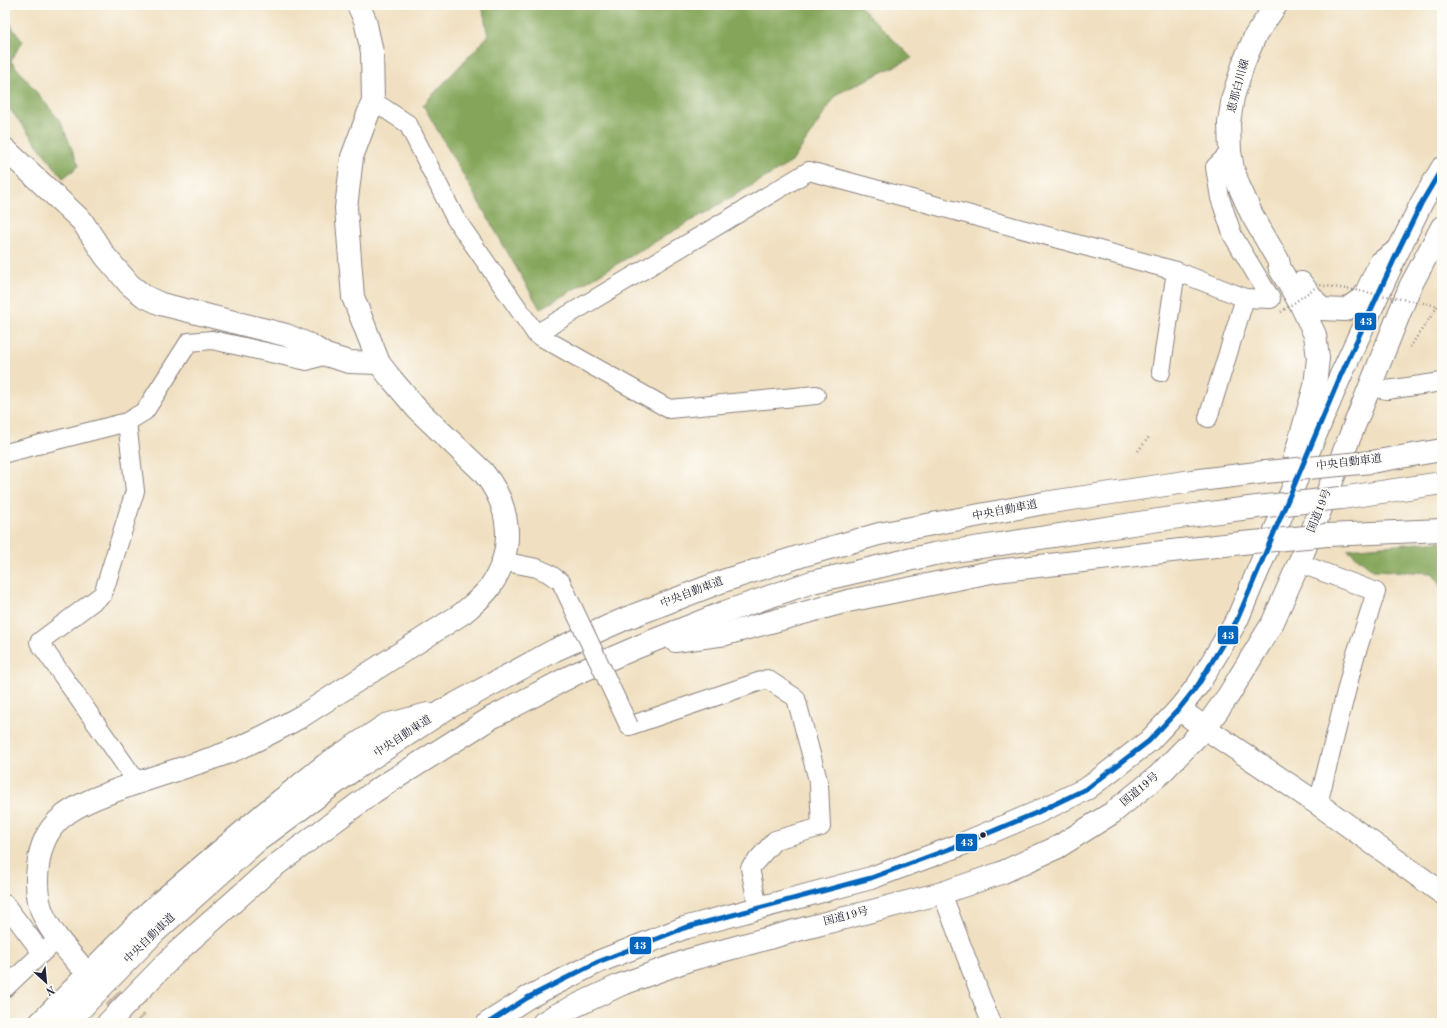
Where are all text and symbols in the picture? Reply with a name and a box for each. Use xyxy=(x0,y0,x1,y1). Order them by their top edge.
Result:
street label: 恵那白川線 xyxy=(1225,57,1251,114)
line badge: 43 xyxy=(1354,312,1377,331)
text: 43 xyxy=(1360,317,1372,328)
street label: 中央自動車道 xyxy=(1315,452,1382,472)
street label: 国道19号 xyxy=(1304,487,1334,534)
street label: 中央自動車道 xyxy=(971,497,1038,523)
street label: 中央自動車道 xyxy=(659,574,725,610)
line badge: 43 xyxy=(1217,625,1239,645)
text: 43 xyxy=(1222,631,1234,642)
street label: 中央自動車道 xyxy=(371,713,434,760)
street label: 国道19号 xyxy=(1118,770,1161,809)
unlabelled marker xyxy=(978,830,988,840)
line badge: 43 xyxy=(955,833,978,852)
text: 43 xyxy=(961,838,973,849)
street label: 国道19号 xyxy=(822,904,870,928)
street label: 中央自動車道 xyxy=(121,911,178,966)
line badge: 43 xyxy=(629,936,652,955)
text: 43 xyxy=(634,941,646,952)
north arrow xyxy=(26,962,66,1002)
text: N xyxy=(43,983,56,997)

